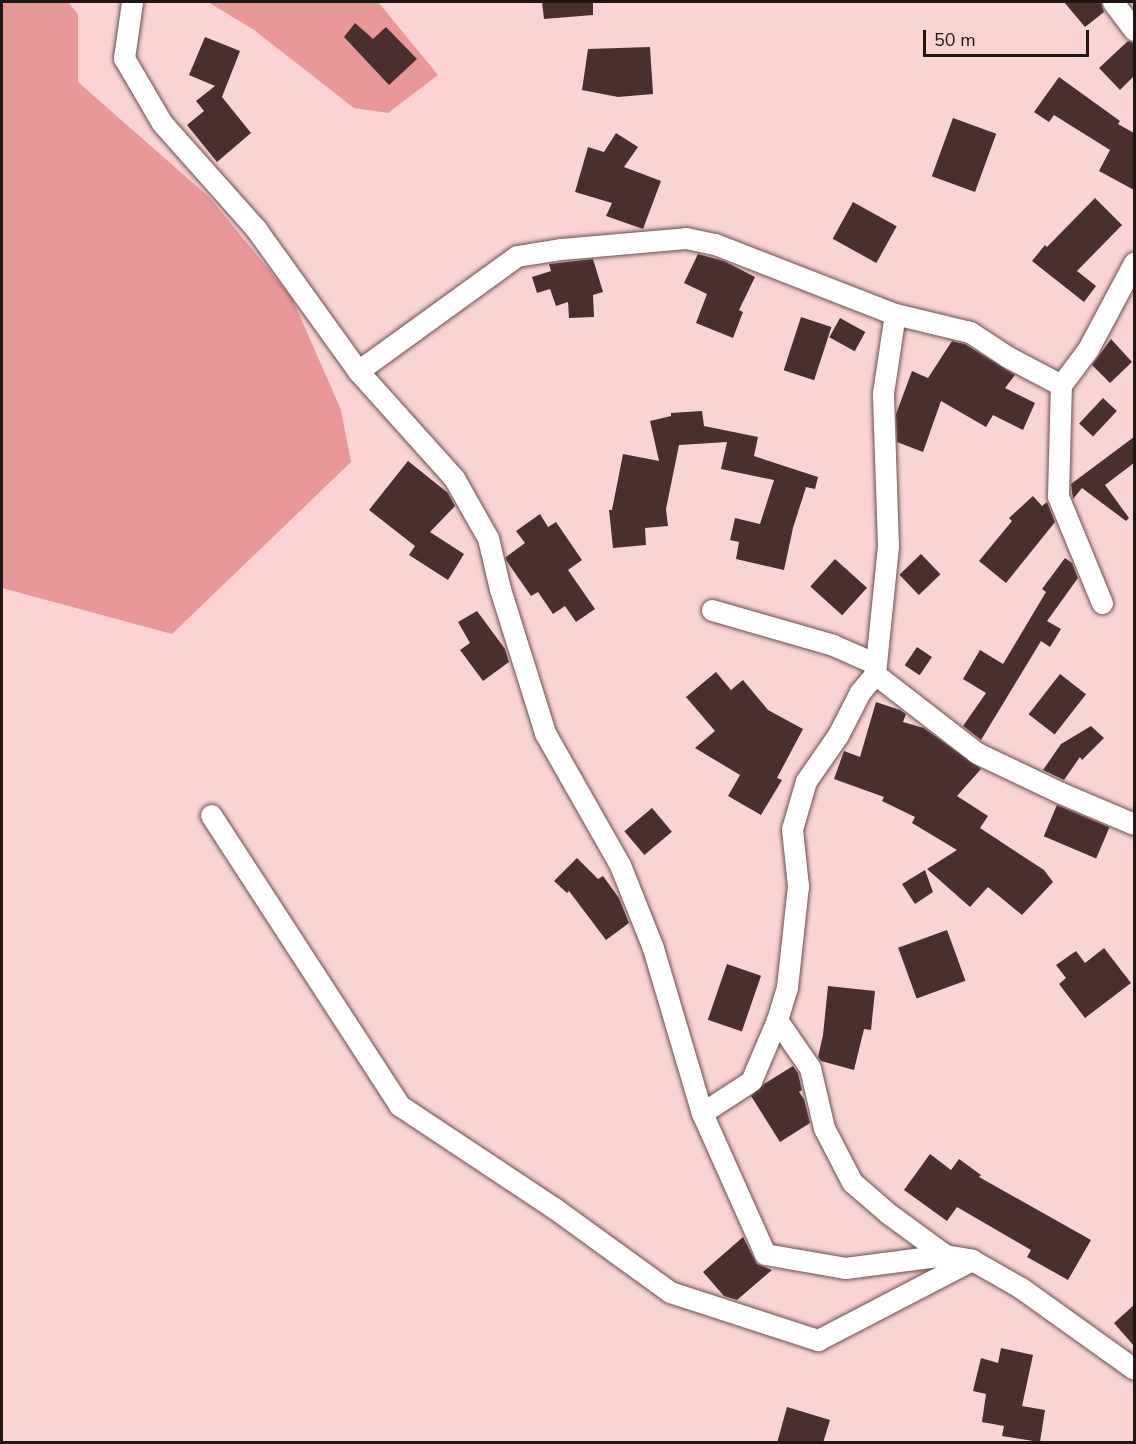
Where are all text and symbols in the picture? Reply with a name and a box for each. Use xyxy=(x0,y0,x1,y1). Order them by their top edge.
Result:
scale bar xyxy=(926,18,1092,56)
text: 50 m xyxy=(934,28,976,52)

